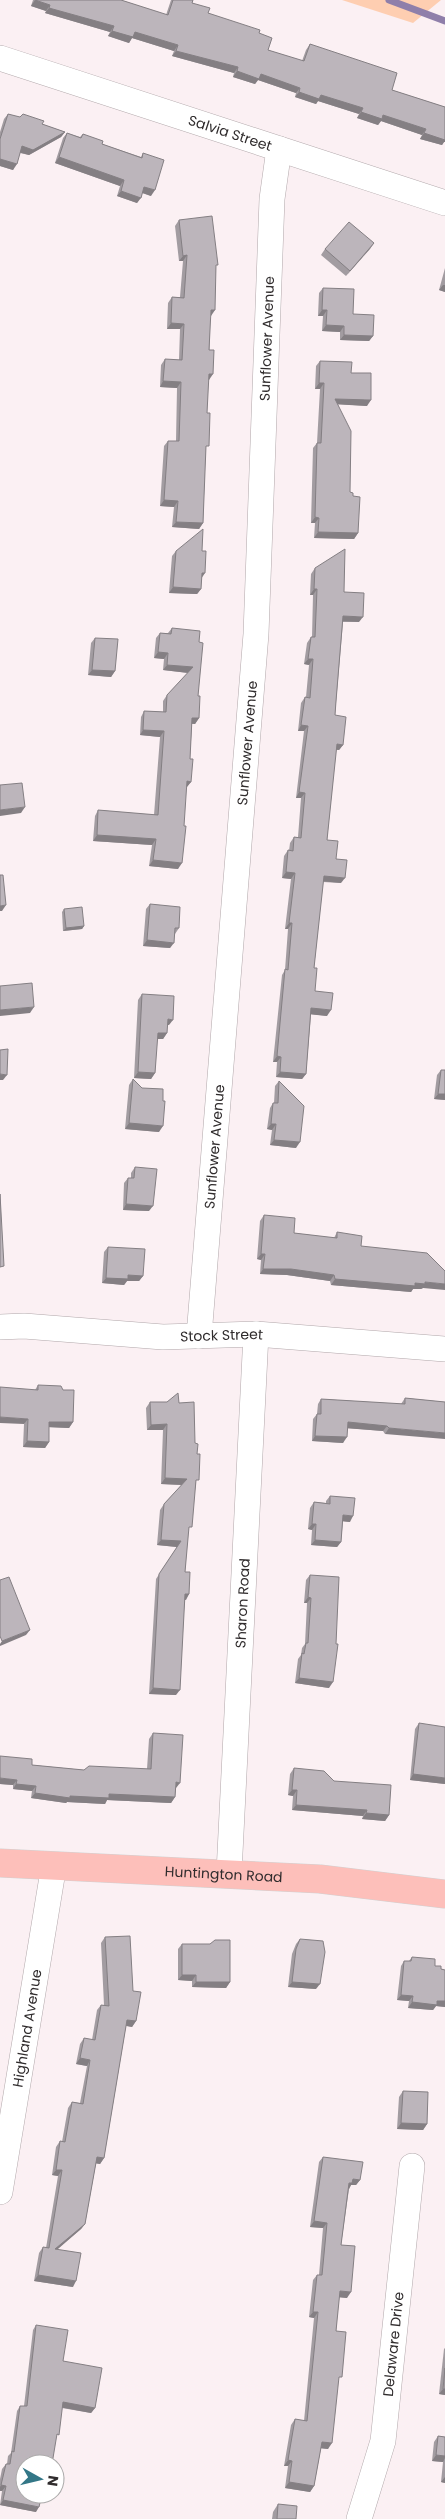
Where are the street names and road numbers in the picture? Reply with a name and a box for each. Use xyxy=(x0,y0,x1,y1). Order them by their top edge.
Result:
street label: Salvia Street xyxy=(186,110,274,156)
street label: Sunflower Avenue xyxy=(255,275,279,401)
street label: Sunflower Avenue xyxy=(232,680,262,806)
street label: Sunflower Avenue xyxy=(199,1083,229,1210)
street label: Stock Street xyxy=(180,1324,264,1346)
street label: Sharon Road xyxy=(230,1558,255,1649)
street label: Huntington Road xyxy=(164,1861,283,1887)
street label: Highland Avenue xyxy=(7,1967,47,2089)
street label: Delaware Drive xyxy=(378,2290,409,2398)

